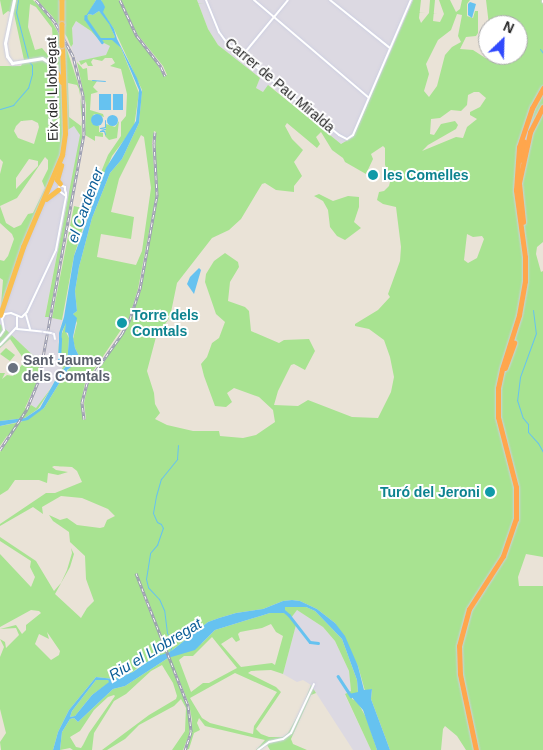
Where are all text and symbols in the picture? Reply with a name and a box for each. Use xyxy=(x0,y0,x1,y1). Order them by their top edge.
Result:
north arrow xyxy=(478,15,528,65)
text: N xyxy=(501,18,517,37)
street label: Carrer de Pau Miralda xyxy=(222,34,338,136)
street label: Eix del Llobregat xyxy=(43,37,61,141)
water label: el Cardener xyxy=(63,165,107,245)
place label: les Comelles xyxy=(383,167,469,183)
marker: les Comelles xyxy=(367,169,379,181)
place label: Torre dels Comtals xyxy=(132,307,199,340)
marker: Torre dels Comtals xyxy=(116,317,128,329)
place label: Sant Jaume dels Comtals xyxy=(23,352,110,384)
marker: Sant Jaume dels Comtals xyxy=(7,362,19,374)
place label: Turó del Jeroni xyxy=(380,484,480,500)
marker: Turó del Jeroni xyxy=(484,486,496,498)
water label: Riu el Llobregat xyxy=(105,614,205,684)

